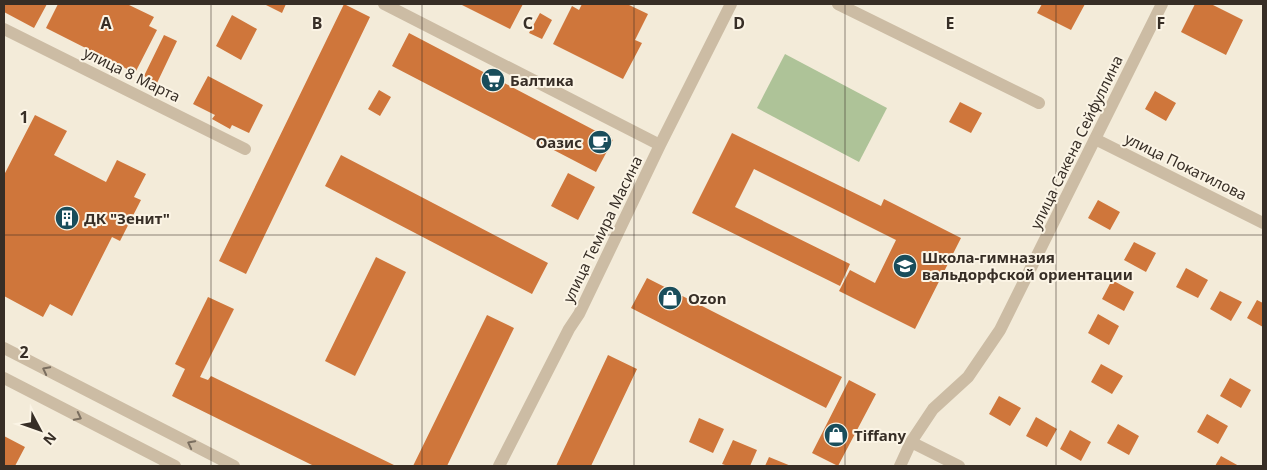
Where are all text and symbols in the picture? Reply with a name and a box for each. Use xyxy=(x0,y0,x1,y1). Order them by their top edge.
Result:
text: A xyxy=(100,12,112,34)
text: B xyxy=(312,12,322,34)
text: C xyxy=(523,12,533,34)
text: D xyxy=(733,12,745,34)
text: E xyxy=(946,12,955,34)
text: F xyxy=(1157,12,1165,34)
street label: улица 8 Марта xyxy=(80,42,184,106)
street label: улица Сакена Сейфуллина xyxy=(1025,52,1127,232)
supermarket icon: Балтика xyxy=(480,67,506,93)
place label: Балтика xyxy=(510,70,574,90)
text: 1 xyxy=(19,106,29,128)
street label: улица Покатилова xyxy=(1122,128,1250,204)
cafe icon: Оазис xyxy=(587,129,613,155)
place label: Оазис xyxy=(536,132,582,152)
street label: улица Темира Масина xyxy=(558,152,646,306)
building icon: ДК "Зенит" xyxy=(54,205,80,231)
place label: ДК "Зенит" xyxy=(84,208,170,228)
place label: Школа-гимназия вальдорфской ориентации xyxy=(922,247,1133,284)
school or university icon: Школа-гимназия вальдорфской ориентации xyxy=(892,253,918,279)
shop icon: Ozon xyxy=(657,285,683,311)
place label: Ozon xyxy=(688,288,726,308)
text: 2 xyxy=(19,341,29,363)
one-way arrow xyxy=(43,366,52,376)
north arrow xyxy=(15,405,65,455)
one-way arrow xyxy=(73,411,82,421)
shop icon: Tiffany xyxy=(823,422,849,448)
place label: Tiffany xyxy=(854,425,906,445)
text: N xyxy=(39,428,61,449)
one-way arrow xyxy=(187,440,196,450)

